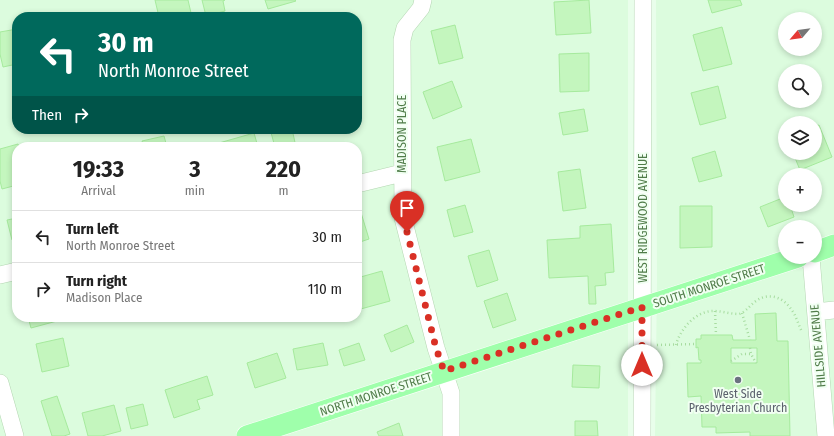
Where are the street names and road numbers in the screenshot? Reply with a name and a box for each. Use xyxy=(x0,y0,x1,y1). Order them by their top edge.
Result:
street label: MADISON PLACE xyxy=(395,95,409,173)
street label: WEST RIDGEWOOD AVENUE xyxy=(636,153,650,283)
street label: SOUTH MONROE STREET xyxy=(651,261,767,311)
street label: HILLSIDE AVENUE xyxy=(807,304,829,388)
street label: NORTH MONROE STREET xyxy=(318,369,434,419)

